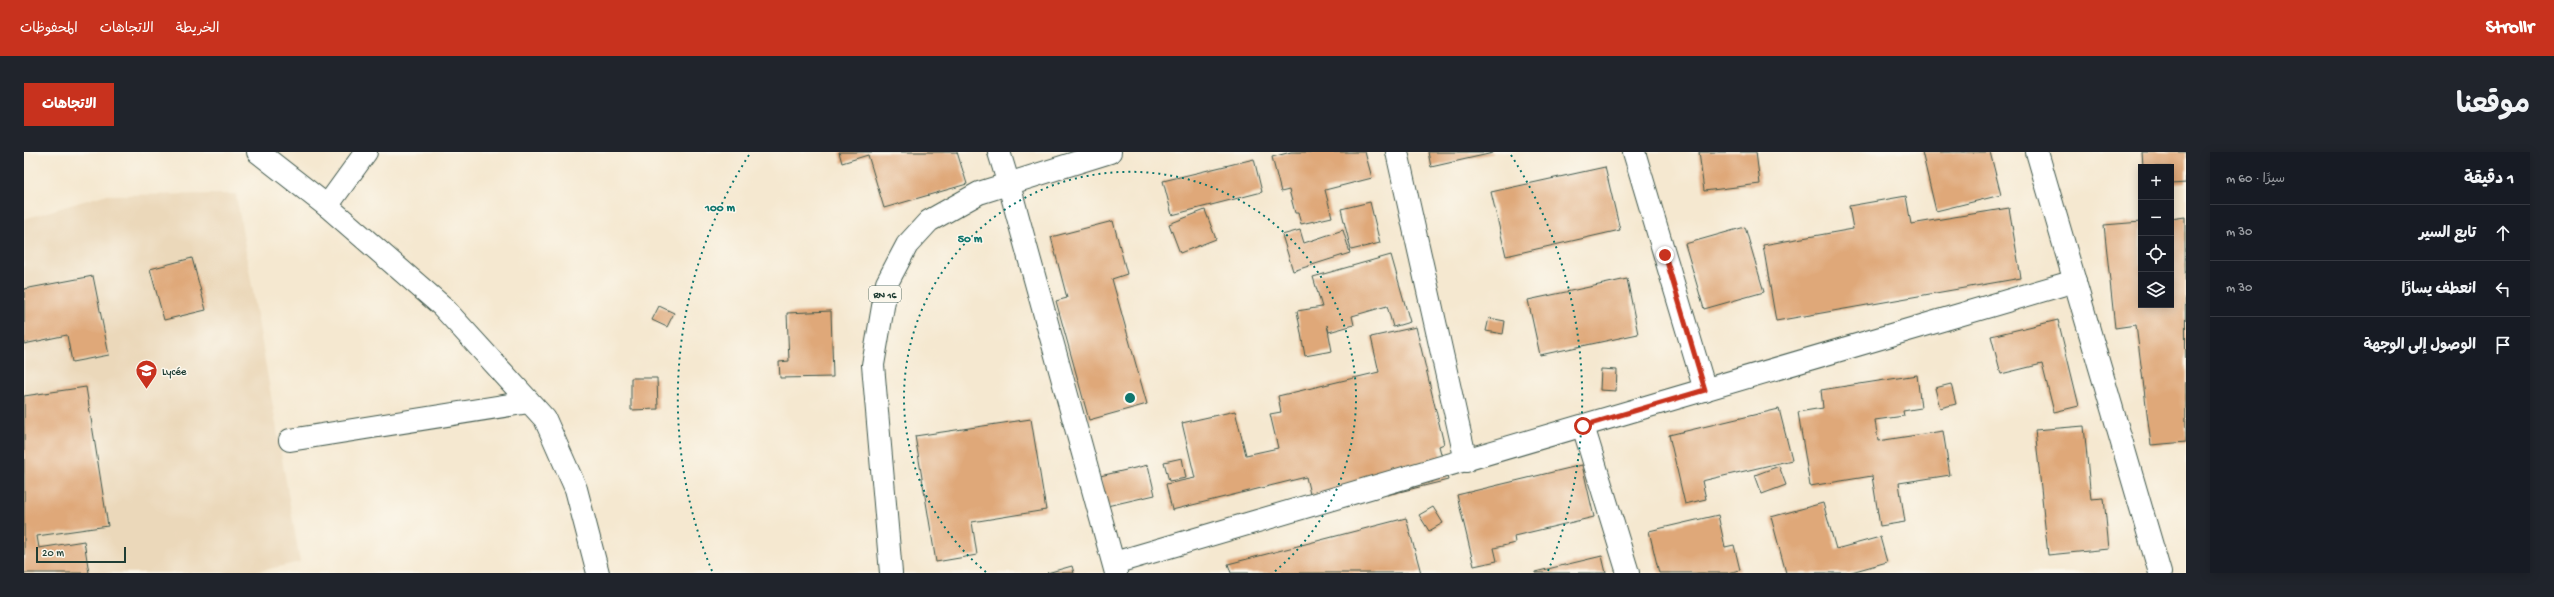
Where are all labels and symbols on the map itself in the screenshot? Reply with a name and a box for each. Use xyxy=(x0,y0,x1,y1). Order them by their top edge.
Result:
text: 100 m xyxy=(704,202,735,216)
text: 50 m xyxy=(958,233,983,247)
route end xyxy=(1656,246,1674,264)
road number: RN 16 xyxy=(869,286,901,302)
school or university icon: Lycée xyxy=(134,358,160,391)
place label: Lycée xyxy=(162,367,187,379)
centre of rings xyxy=(1123,391,1137,405)
route start xyxy=(1574,417,1592,435)
scale bar xyxy=(36,545,126,564)

